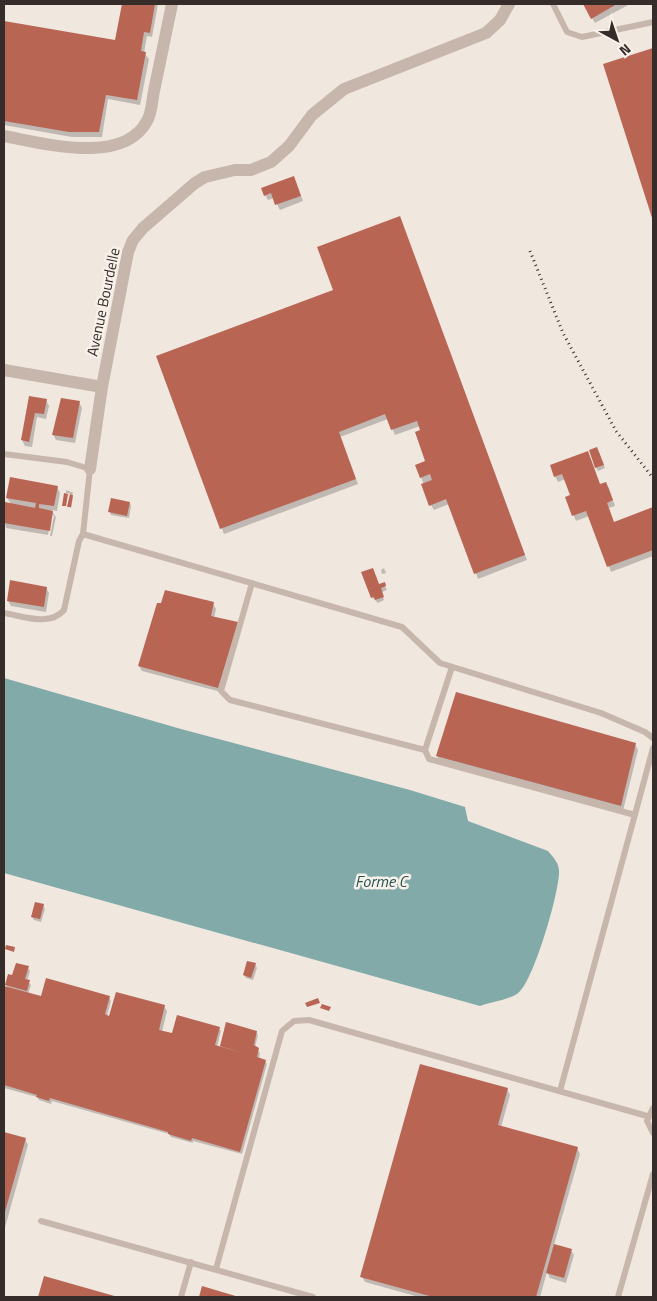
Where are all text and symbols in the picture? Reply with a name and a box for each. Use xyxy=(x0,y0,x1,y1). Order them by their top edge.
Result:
north arrow xyxy=(592,15,642,65)
text: N xyxy=(615,39,636,62)
street label: Avenue Bourdelle xyxy=(80,246,126,358)
water label: Forme C xyxy=(355,869,410,893)

